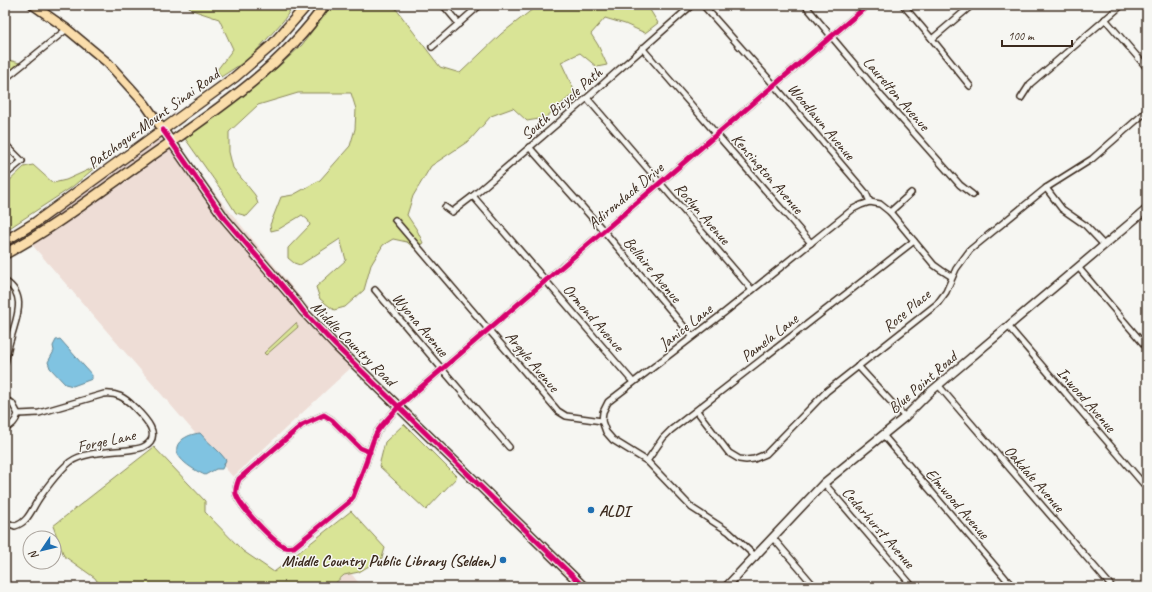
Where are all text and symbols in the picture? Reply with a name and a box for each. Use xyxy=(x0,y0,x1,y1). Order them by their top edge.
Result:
scale bar xyxy=(1002,22,1072,48)
text: 100 m xyxy=(1008,28,1035,44)
street label: Laurelton Avenue xyxy=(858,52,935,136)
street label: Patchogue-Mount Sinai Road xyxy=(84,63,225,173)
street label: South Bicycle Path xyxy=(517,63,607,145)
street label: Woodlawn Avenue xyxy=(783,79,860,166)
street label: Kensington Avenue xyxy=(727,129,809,219)
street label: Adirondack Drive xyxy=(584,157,669,233)
street label: Roslyn Avenue xyxy=(670,179,736,250)
street label: Bellaire Avenue xyxy=(619,233,687,308)
street label: Ormond Avenue xyxy=(558,280,629,357)
street label: Rose Place xyxy=(879,284,936,337)
street label: Wyona Avenue xyxy=(388,289,454,362)
street label: Middle Country Road xyxy=(306,297,402,392)
street label: Janice Lane xyxy=(654,298,718,355)
street label: Pamela Lane xyxy=(737,308,804,366)
street label: Argyle Avenue xyxy=(501,327,565,398)
street label: Blue Point Road xyxy=(884,346,963,418)
street label: Inwood Avenue xyxy=(1052,363,1121,438)
street label: Forge Lane xyxy=(75,425,139,457)
street label: Oakdale Avenue xyxy=(1000,441,1070,518)
street label: Elmwood Avenue xyxy=(921,464,995,545)
street label: Cedarhurst Avenue xyxy=(837,483,920,574)
place label: ALDI xyxy=(599,501,633,521)
marker: ALDI xyxy=(586,505,596,515)
north arrow xyxy=(22,530,62,570)
text: N xyxy=(25,547,41,563)
place label: Middle Country Public Library (Selden) xyxy=(282,551,497,571)
marker: Middle Country Public Library (Selden) xyxy=(498,555,508,565)

